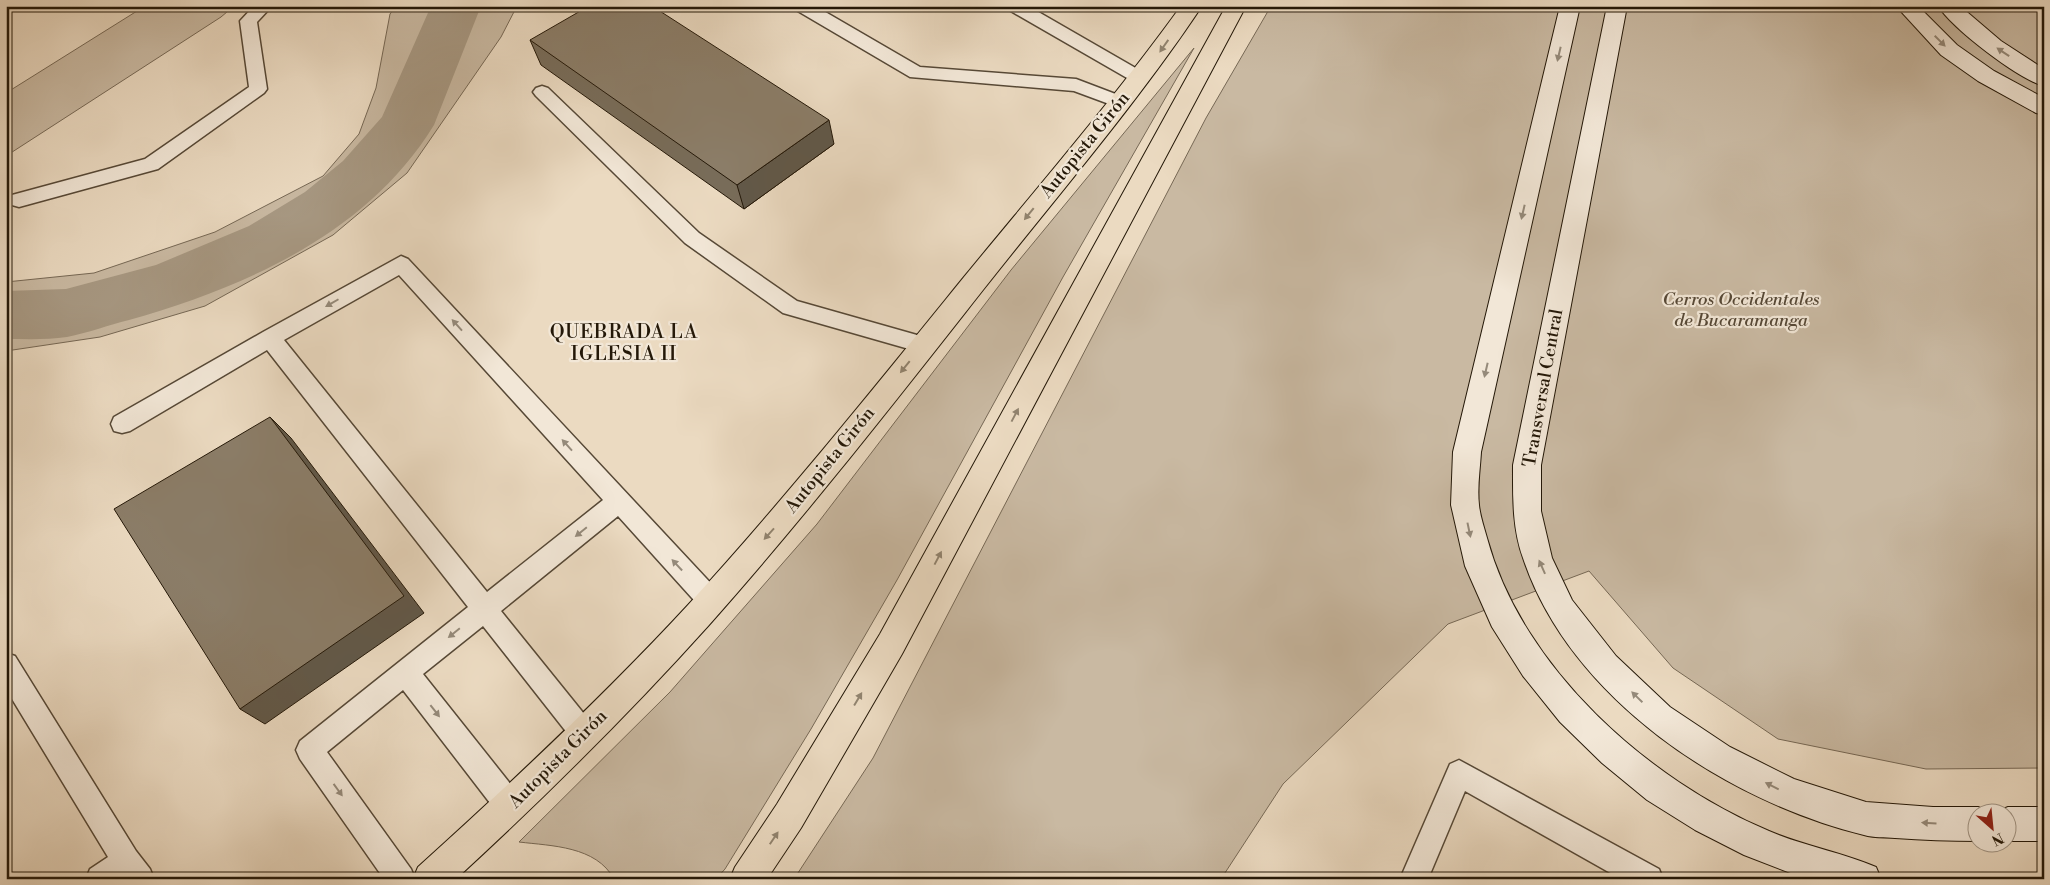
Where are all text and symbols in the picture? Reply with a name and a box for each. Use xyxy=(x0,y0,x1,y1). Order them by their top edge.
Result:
one-way arrow xyxy=(1934,35,1946,47)
one-way arrow xyxy=(1159,39,1169,53)
one-way arrow xyxy=(1555,46,1563,61)
one-way arrow xyxy=(1996,47,2010,57)
street label: Autopista Girón xyxy=(1034,87,1135,204)
one-way arrow xyxy=(1519,205,1527,220)
one-way arrow xyxy=(1024,207,1035,220)
park label: Cerros Occidentales de Bucaramanga xyxy=(1662,288,1820,332)
one-way arrow xyxy=(325,299,339,307)
street label: Transversal Central xyxy=(1518,307,1568,469)
one-way arrow xyxy=(451,319,463,331)
district label: QUEBRADA LA IGLESIA II xyxy=(550,320,698,366)
one-way arrow xyxy=(899,361,910,374)
one-way arrow xyxy=(1482,363,1490,378)
street label: Autopista Girón xyxy=(779,402,880,519)
one-way arrow xyxy=(1011,407,1019,422)
one-way arrow xyxy=(561,439,573,451)
one-way arrow xyxy=(1466,523,1474,539)
one-way arrow xyxy=(574,526,587,537)
one-way arrow xyxy=(764,528,775,540)
one-way arrow xyxy=(933,551,942,564)
one-way arrow xyxy=(671,559,683,571)
one-way arrow xyxy=(1538,560,1546,574)
one-way arrow xyxy=(448,628,461,639)
one-way arrow xyxy=(1631,691,1643,703)
one-way arrow xyxy=(853,693,862,706)
one-way arrow xyxy=(430,704,441,717)
street label: Autopista Girón xyxy=(503,705,612,814)
one-way arrow xyxy=(1765,782,1780,790)
one-way arrow xyxy=(333,783,343,797)
north arrow xyxy=(1968,802,2018,852)
one-way arrow xyxy=(1921,819,1937,827)
text: N xyxy=(1988,828,2006,849)
one-way arrow xyxy=(769,832,779,845)

